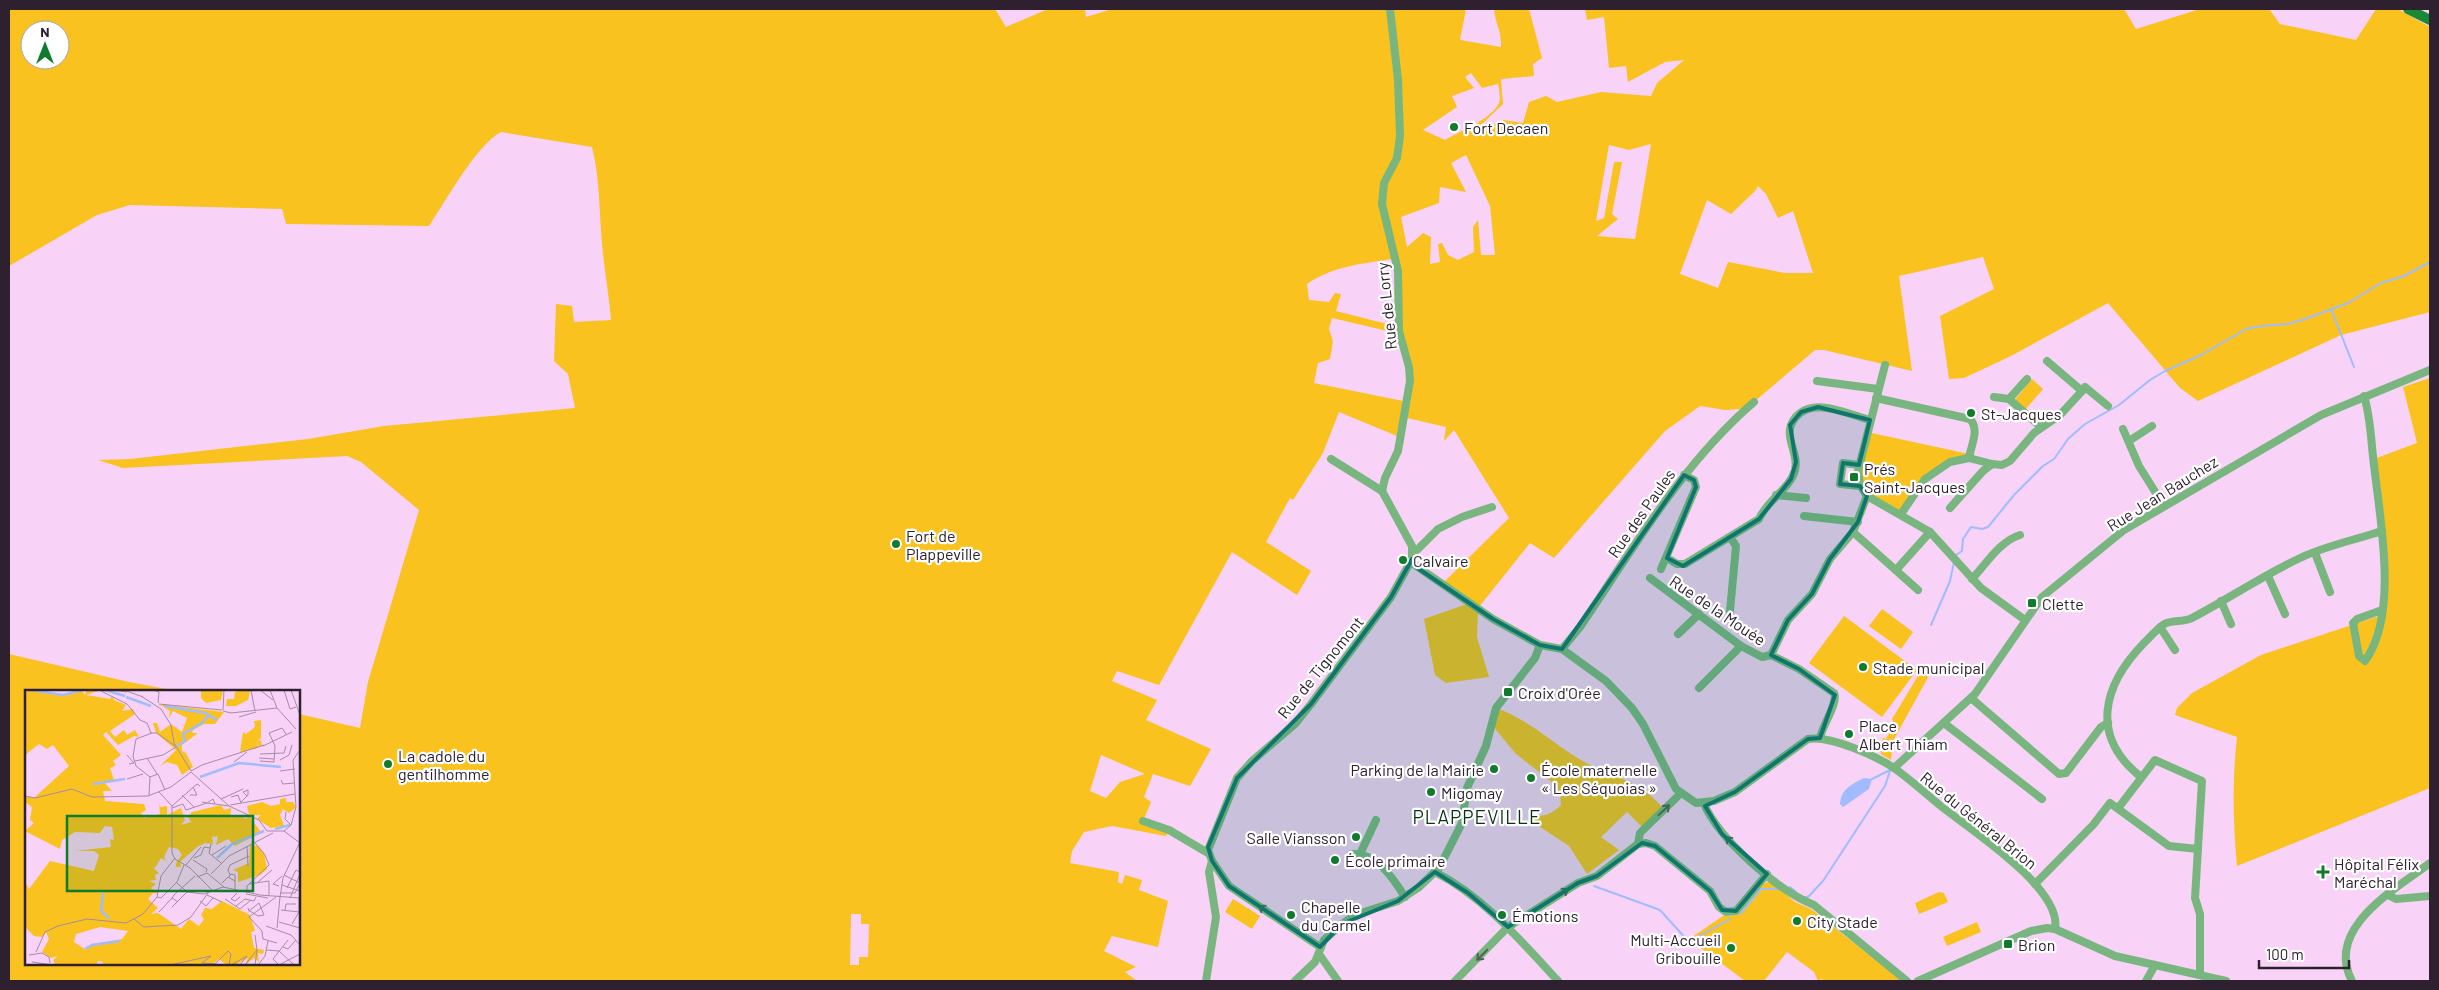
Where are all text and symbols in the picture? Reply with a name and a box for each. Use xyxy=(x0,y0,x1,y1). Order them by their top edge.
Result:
north arrow xyxy=(20,20,70,70)
text: N xyxy=(40,23,50,40)
place label: Fort Decaen xyxy=(1464,118,1548,137)
marker: Fort Decaen xyxy=(1448,121,1460,133)
street label: Rue de Lorry xyxy=(1372,261,1400,351)
place label: St-Jacques xyxy=(1981,404,2061,423)
marker: St-Jacques xyxy=(1965,407,1977,419)
street label: Rue Jean Bauchez xyxy=(2103,451,2221,535)
place label: Prés Saint-Jacques xyxy=(1864,459,1965,496)
street label: Rue des Paules xyxy=(1603,465,1679,561)
marker: Prés Saint-Jacques xyxy=(1848,471,1860,483)
place label: Fort de Plappeville xyxy=(906,526,981,563)
marker: Fort de Plappeville xyxy=(890,538,902,550)
place label: Calvaire xyxy=(1413,551,1468,570)
marker: Calvaire xyxy=(1397,554,1409,566)
street label: Rue de la Mouée xyxy=(1667,571,1769,649)
place label: Clette xyxy=(2042,594,2084,613)
marker: Clette xyxy=(2026,597,2038,609)
street label: Rue de Tignomont xyxy=(1273,612,1367,722)
place label: Stade municipal xyxy=(1873,658,1984,677)
marker: Stade municipal xyxy=(1857,661,1869,673)
place label: Croix d'Orée xyxy=(1518,683,1601,702)
marker: Croix d'Orée xyxy=(1502,686,1514,698)
inset map xyxy=(25,690,300,965)
place label: Place Albert Thiam xyxy=(1859,716,1948,753)
marker: Place Albert Thiam xyxy=(1843,728,1855,740)
place label: La cadole du gentilhomme xyxy=(398,746,489,783)
marker: La cadole du gentilhomme xyxy=(382,758,394,770)
place label: Parking de la Mairie xyxy=(1350,760,1484,779)
place label: École maternelle « Les Séquoias » xyxy=(1541,760,1657,797)
marker: Parking de la Mairie xyxy=(1488,763,1500,775)
street label: Rue du Général Brion xyxy=(1917,767,2041,873)
marker: École maternelle « Les Séquoias » xyxy=(1525,772,1537,784)
place label: Migomay xyxy=(1441,783,1503,802)
marker: Migomay xyxy=(1425,786,1437,798)
one-way arrow xyxy=(1657,804,1670,816)
district label: PLAPPEVILLE xyxy=(1413,805,1541,828)
place label: Salle Viansson xyxy=(1247,828,1346,847)
marker: Salle Viansson xyxy=(1350,831,1362,843)
one-way arrow xyxy=(1724,836,1737,848)
place label: École primaire xyxy=(1345,851,1446,870)
marker: École primaire xyxy=(1329,854,1341,866)
place label: Hôpital Félix Maréchal xyxy=(2334,854,2420,891)
marker: Hôpital Félix Maréchal xyxy=(2316,865,2330,879)
one-way arrow xyxy=(1555,887,1569,897)
place label: Chapelle du Carmel xyxy=(1301,897,1370,934)
one-way arrow xyxy=(1258,905,1272,916)
place label: Émotions xyxy=(1512,906,1578,925)
marker: Chapelle du Carmel xyxy=(1285,909,1297,921)
marker: Émotions xyxy=(1496,909,1508,921)
place label: City Stade xyxy=(1807,912,1878,931)
marker: City Stade xyxy=(1791,915,1803,927)
place label: Multi-Accueil Gribouille xyxy=(1630,930,1721,967)
place label: Brion xyxy=(2018,935,2055,954)
marker: Brion xyxy=(2002,938,2014,950)
scale bar xyxy=(2259,938,2349,970)
marker: Multi-Accueil Gribouille xyxy=(1725,942,1737,954)
text: 100 m xyxy=(2266,945,2304,963)
one-way arrow xyxy=(1476,949,1488,961)

